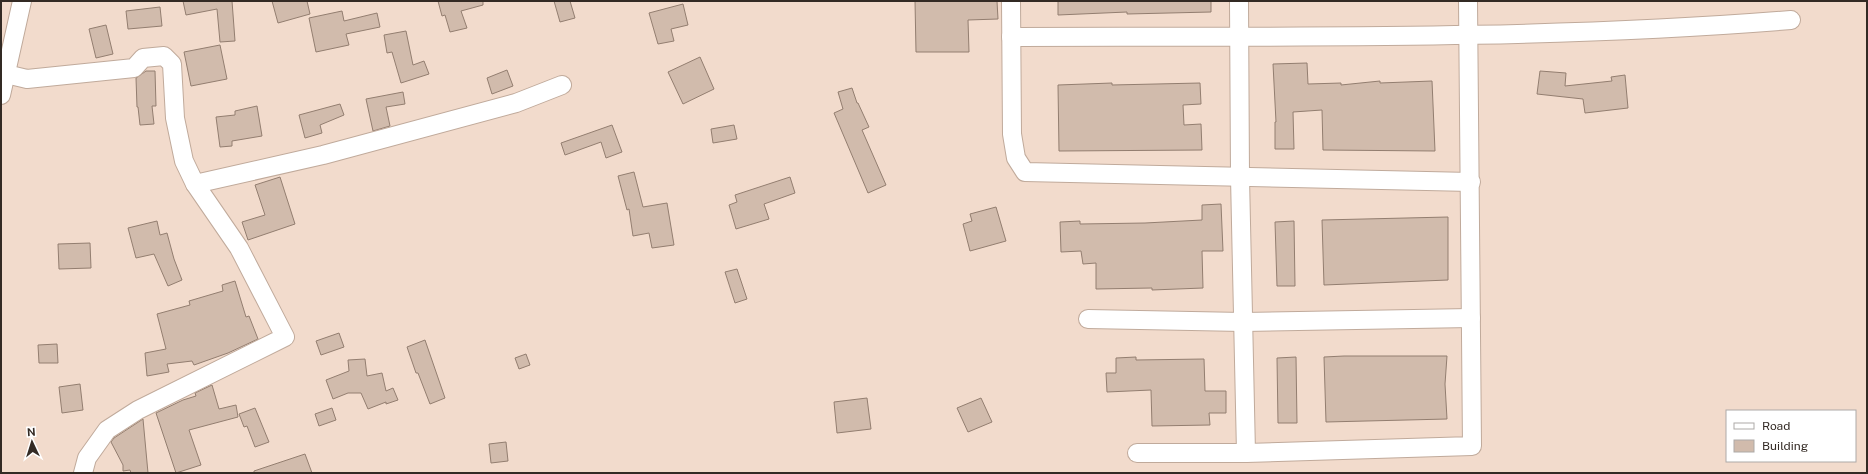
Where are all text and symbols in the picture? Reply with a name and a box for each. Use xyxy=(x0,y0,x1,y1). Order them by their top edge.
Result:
legend xyxy=(1726,410,1856,462)
text: Road xyxy=(1762,419,1790,433)
north arrow xyxy=(12,422,52,462)
text: N xyxy=(27,426,36,438)
text: Building xyxy=(1762,439,1808,453)

